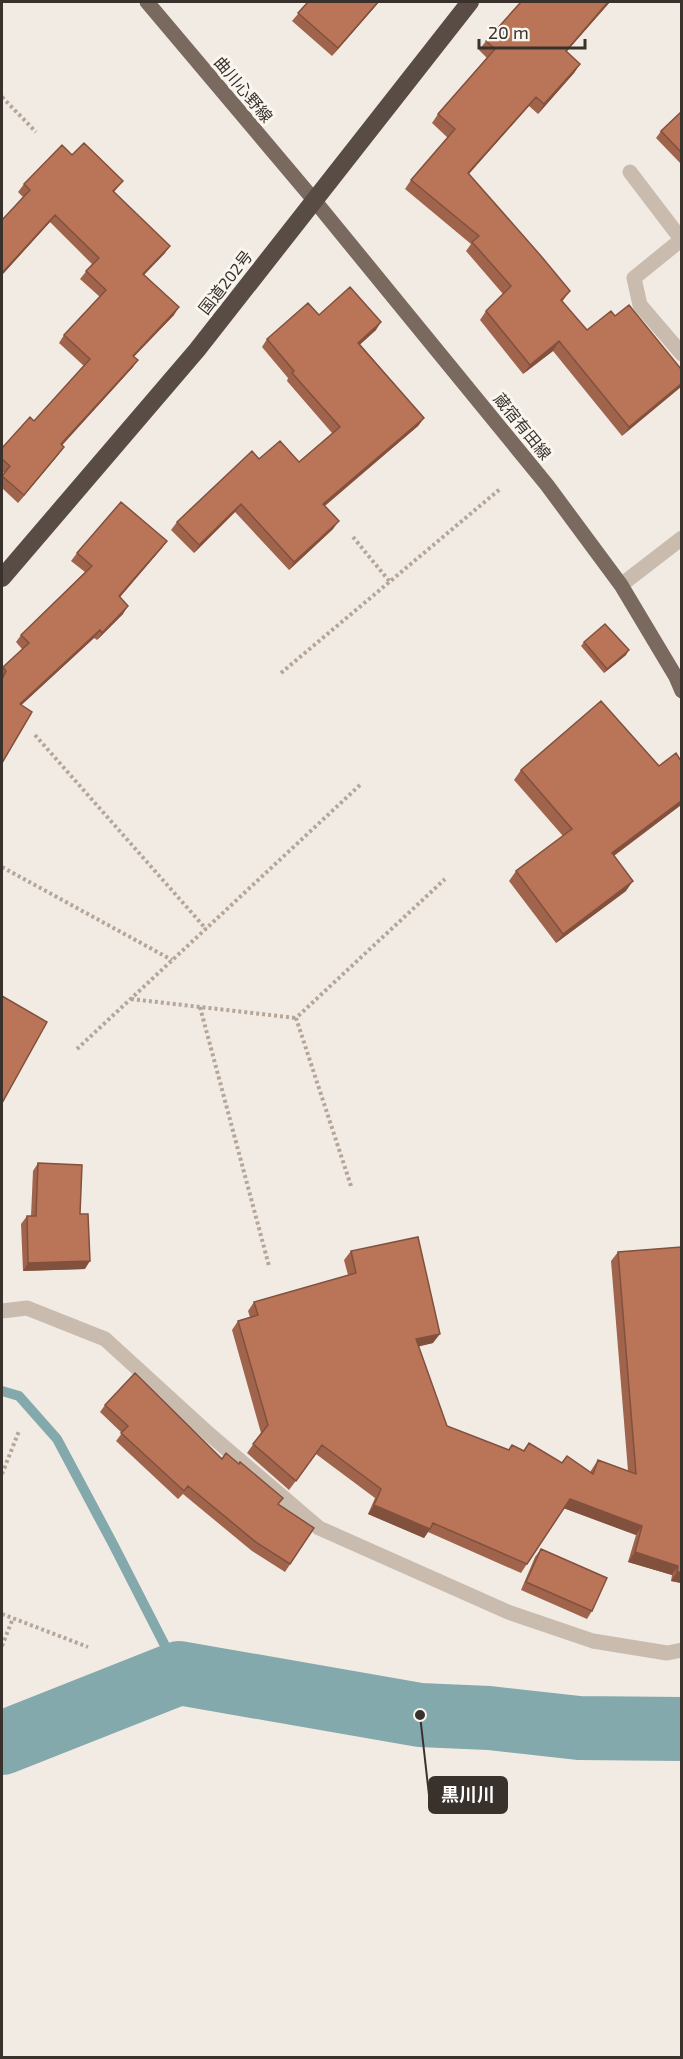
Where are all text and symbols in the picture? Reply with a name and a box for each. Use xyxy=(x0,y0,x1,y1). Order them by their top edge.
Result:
scale bar xyxy=(479,12,586,50)
text: 20 m xyxy=(488,21,529,43)
street label: 曲川心野線 xyxy=(211,52,277,126)
street label: 国道202号 xyxy=(194,246,256,318)
street label: 蔵宿有田線 xyxy=(490,389,556,463)
callout: 黒川川 xyxy=(429,1777,507,1813)
text: 黒川川 xyxy=(441,1783,495,1805)

